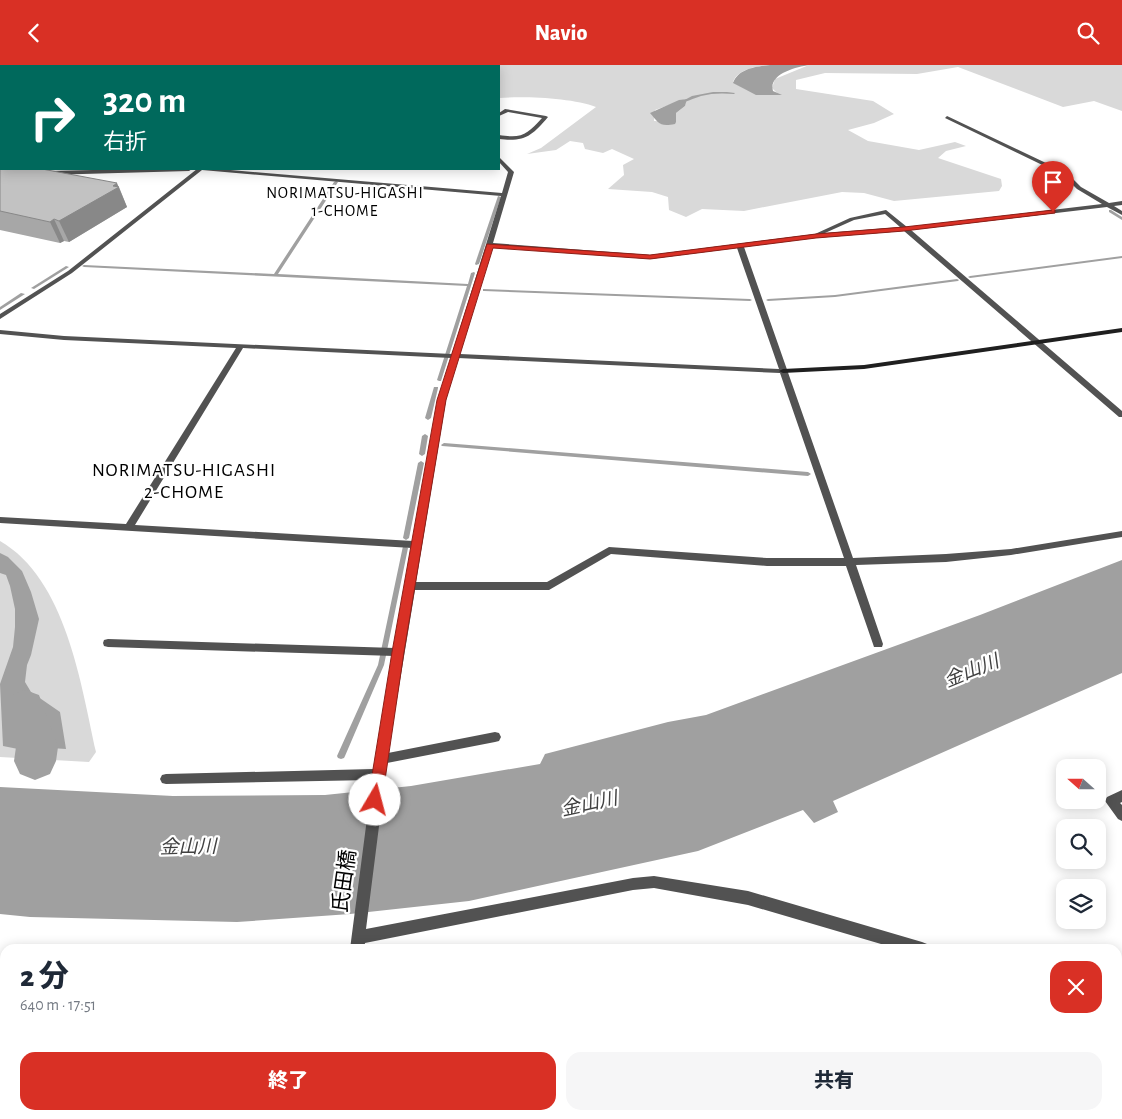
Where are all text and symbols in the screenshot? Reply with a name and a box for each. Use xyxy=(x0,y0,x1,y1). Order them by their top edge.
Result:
icon: back xyxy=(20,19,48,47)
icon: search xyxy=(1074,19,1102,47)
text: Navio xyxy=(535,22,587,44)
text: 320 m xyxy=(103,84,186,119)
icon: right xyxy=(20,85,85,150)
text: 右折 xyxy=(103,131,147,153)
pin xyxy=(1032,161,1074,212)
icon: arrive xyxy=(1039,168,1067,196)
district label: NORIMATSU-HIGASHI 1-CHOME xyxy=(266,185,424,219)
district label: NORIMATSU-HIGASHI 2-CHOME xyxy=(92,461,276,502)
water label: 金山川 xyxy=(941,650,1003,691)
north arrow xyxy=(1056,759,1106,809)
map controls xyxy=(1056,759,1106,929)
position arrow xyxy=(348,773,400,825)
water label: 金山川 xyxy=(559,788,621,820)
button: search xyxy=(1056,819,1106,869)
water label: 金山川 xyxy=(159,836,219,857)
street label: 氏田橋 xyxy=(329,848,359,914)
button: layers xyxy=(1056,879,1106,929)
button: close xyxy=(1050,961,1102,1013)
text: 2 分 xyxy=(20,962,69,992)
text: 640 m · 17:51 xyxy=(20,997,96,1013)
button: 終了 xyxy=(20,1052,556,1110)
button: 共有 xyxy=(566,1052,1102,1110)

